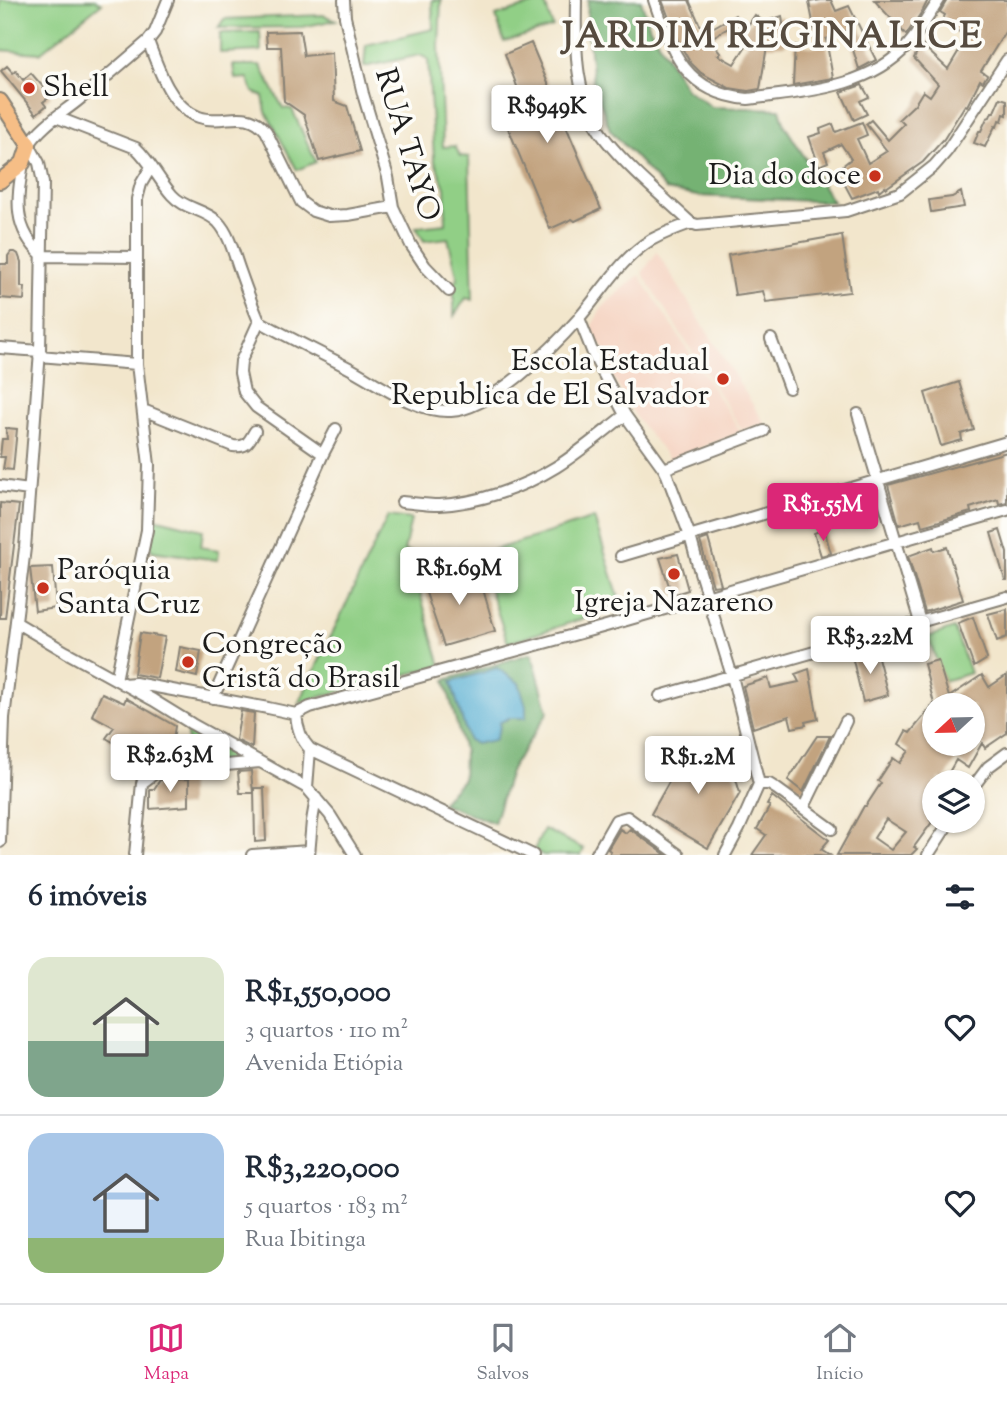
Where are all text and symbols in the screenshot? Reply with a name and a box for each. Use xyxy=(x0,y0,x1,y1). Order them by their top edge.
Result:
district label: JARDIM REGINALICE xyxy=(559,11,984,65)
street label: RUA TAYO xyxy=(362,63,450,227)
place label: Shell xyxy=(43,67,109,110)
marker: Shell xyxy=(21,80,37,96)
pin: R$949K xyxy=(490,86,604,145)
text: R$949K xyxy=(507,91,587,124)
place label: Dia do doce xyxy=(708,155,861,198)
marker: Dia do doce xyxy=(867,168,883,184)
place label: Escola Estadual Republica de El Salvador xyxy=(391,341,709,418)
marker: Escola Estadual Republica de El Salvador xyxy=(715,371,731,387)
pin: R$1.55M xyxy=(758,484,888,543)
text: R$1.55M xyxy=(783,489,863,522)
pin: R$1.69M xyxy=(394,548,524,607)
place label: Paróquia Santa Cruz xyxy=(57,550,200,627)
text: R$1.69M xyxy=(416,553,502,586)
marker: Igreja Nazareno xyxy=(666,566,682,582)
marker: Paróquia Santa Cruz xyxy=(35,580,51,596)
place label: Igreja Nazareno xyxy=(574,582,774,625)
pin: R$3.22M xyxy=(805,616,935,676)
text: R$3.22M xyxy=(827,622,913,655)
place label: Congreção Cristã do Brasil xyxy=(202,624,400,701)
marker: Congreção Cristã do Brasil xyxy=(180,654,196,670)
north arrow xyxy=(922,693,985,756)
map controls xyxy=(922,693,985,833)
pin: R$2.63M xyxy=(105,734,235,794)
pin: R$1.2M xyxy=(641,736,755,796)
text: R$2.63M xyxy=(127,740,213,773)
text: R$1.2M xyxy=(661,742,735,775)
button: layers xyxy=(922,770,985,833)
text: 6 imóveis xyxy=(28,876,147,919)
icon: filters xyxy=(941,878,979,916)
text: R$1,550,000 xyxy=(245,972,391,1015)
icon: home xyxy=(84,985,168,1069)
icon: heart xyxy=(941,1008,979,1046)
text: 3 quartos · 110 m² xyxy=(245,1015,408,1048)
text: Avenida Etiópia xyxy=(245,1048,403,1081)
text: R$3,220,000 xyxy=(245,1148,400,1191)
icon: home xyxy=(84,1161,168,1245)
icon: heart xyxy=(941,1184,979,1222)
text: 5 quartos · 183 m² xyxy=(245,1191,408,1224)
text: Rua Ibitinga xyxy=(245,1224,366,1257)
tab: Mapa xyxy=(144,1319,189,1388)
tab: Salvos xyxy=(476,1319,529,1388)
tab: Início xyxy=(816,1319,863,1388)

